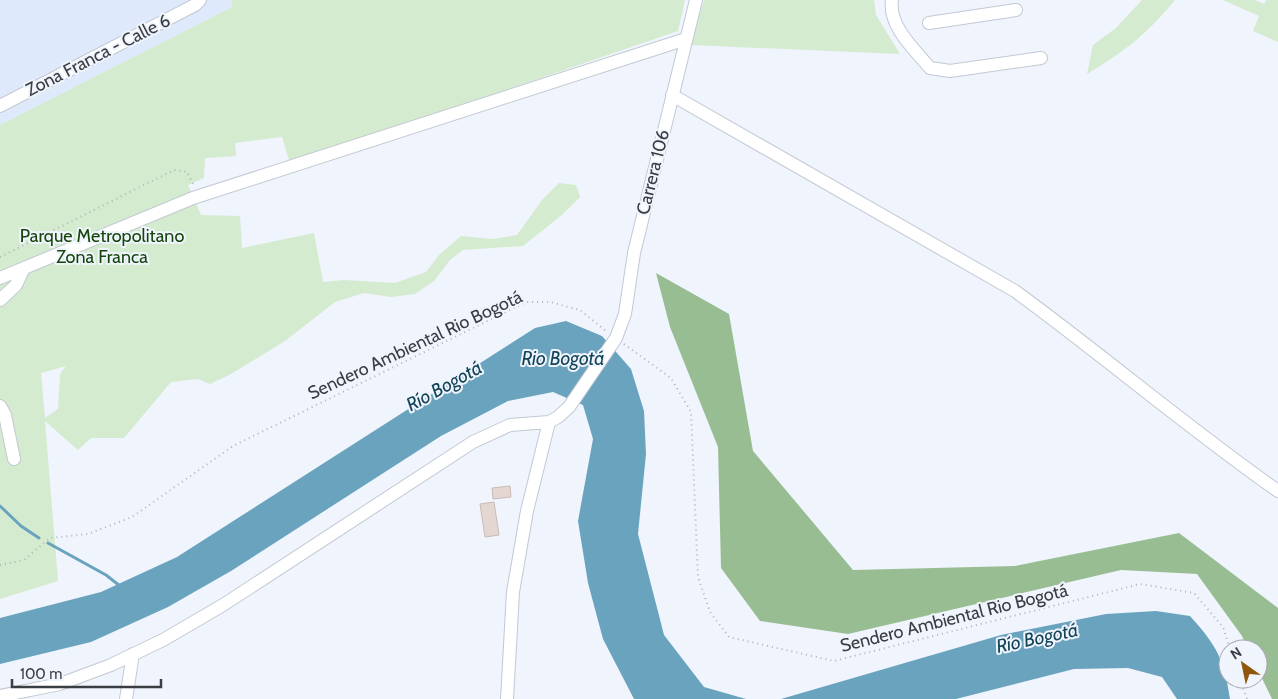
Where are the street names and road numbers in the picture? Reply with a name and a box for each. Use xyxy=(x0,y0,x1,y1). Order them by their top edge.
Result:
street label: Zona Franca - Calle 6 xyxy=(22,9,174,101)
street label: Carrera 106 xyxy=(632,127,674,217)
street label: Sendero Ambiental Rio Bogotá xyxy=(304,285,526,404)
street label: Sendero Ambiental Rio Bogotá xyxy=(838,579,1070,657)

